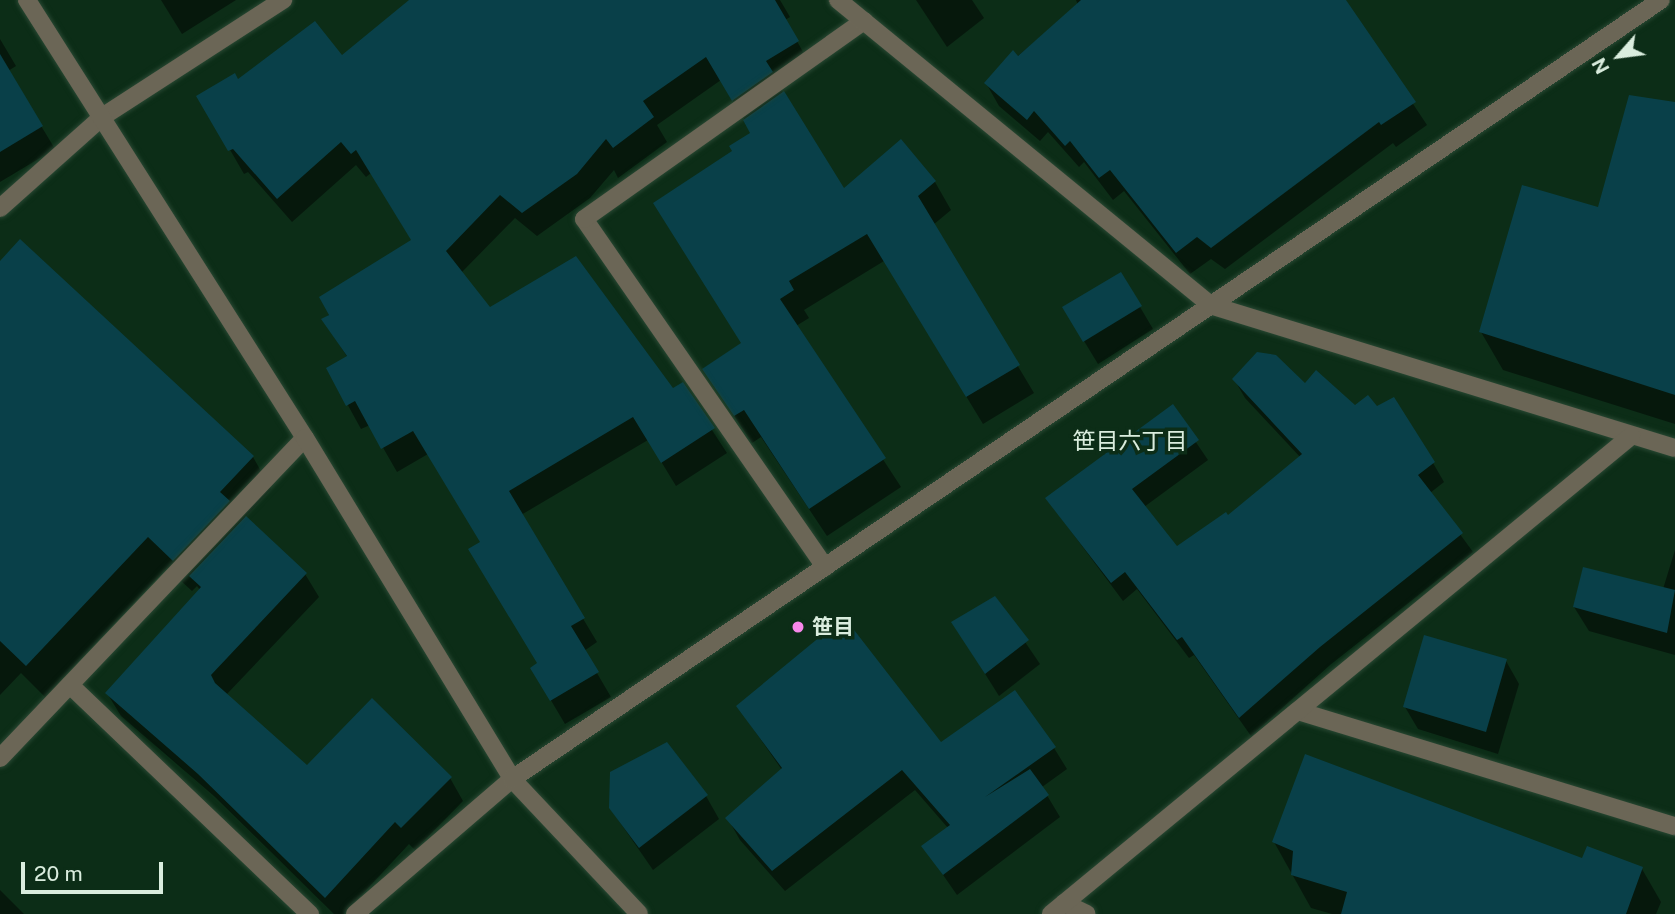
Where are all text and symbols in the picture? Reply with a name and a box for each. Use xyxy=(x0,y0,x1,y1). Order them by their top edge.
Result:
north arrow xyxy=(1584,21,1654,91)
text: N xyxy=(1587,54,1614,78)
district label: 笹目六丁目 xyxy=(1073,427,1187,455)
place label: 笹目 xyxy=(812,614,854,640)
marker: 笹目 xyxy=(790,619,806,635)
scale bar xyxy=(24,848,166,892)
text: 20 m xyxy=(34,861,83,886)

